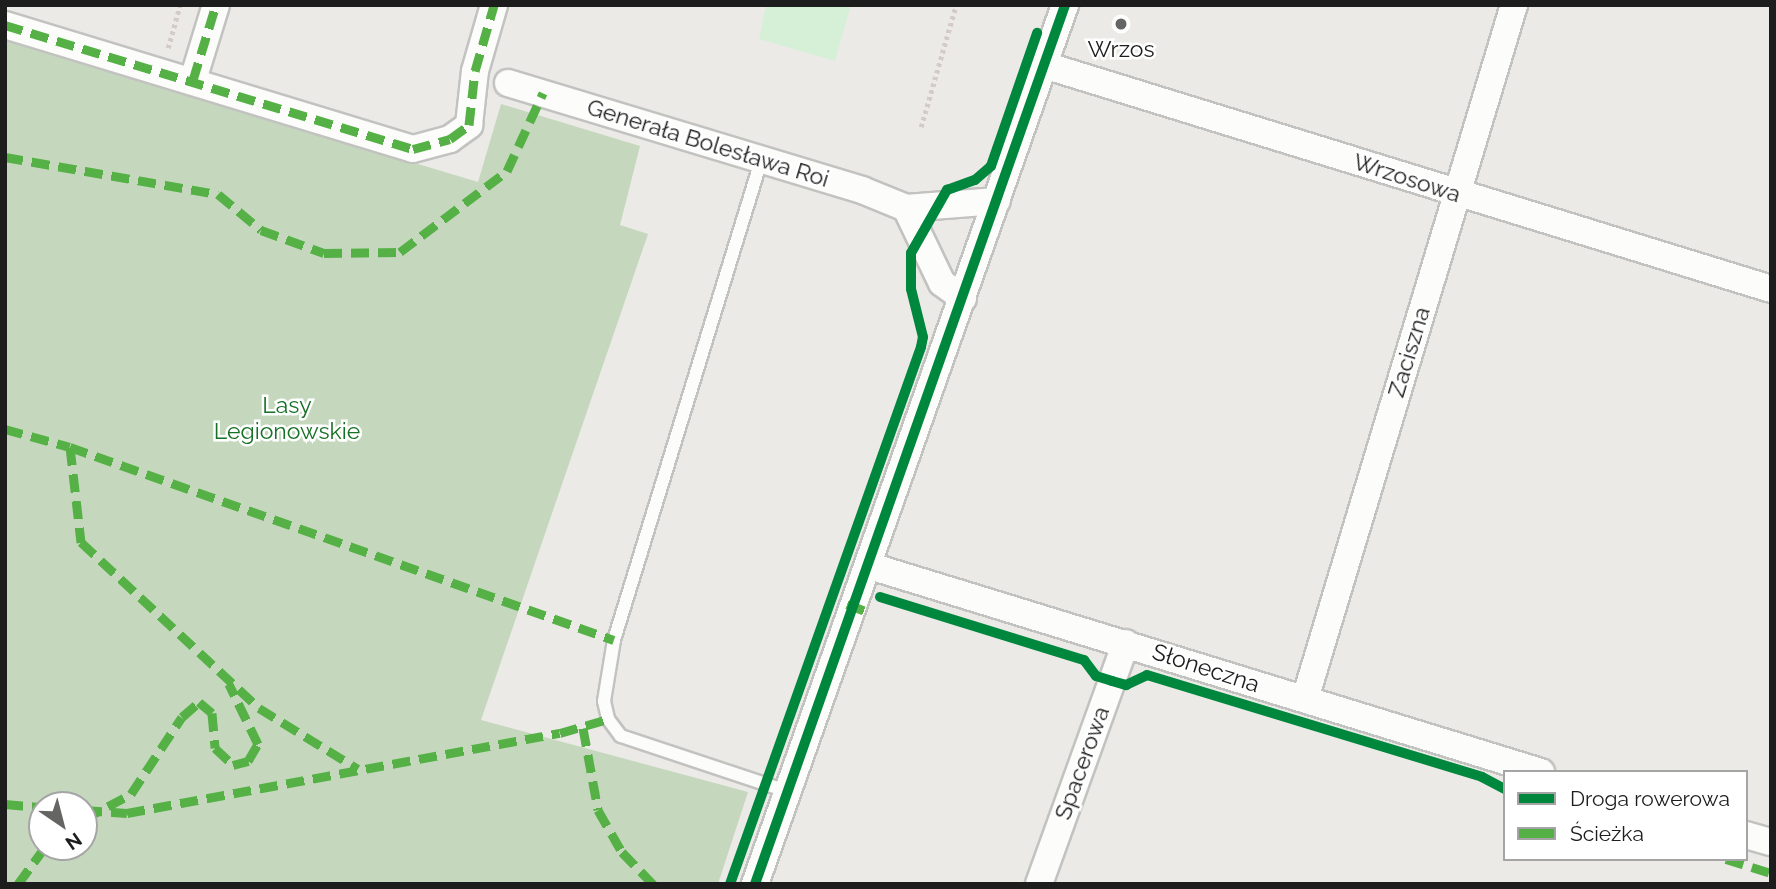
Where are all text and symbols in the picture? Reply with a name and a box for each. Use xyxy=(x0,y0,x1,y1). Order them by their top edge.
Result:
marker: Wrzos xyxy=(1113,16,1129,32)
place label: Wrzos xyxy=(1087,35,1155,63)
street label: Generała Bolesława Roi xyxy=(584,93,832,193)
street label: Wrzosowa xyxy=(1350,148,1464,208)
street label: Zaciszna xyxy=(1382,303,1436,401)
park label: Lasy Legionowskie xyxy=(214,391,360,445)
street label: Słoneczna xyxy=(1149,638,1263,698)
street label: Spacerowa xyxy=(1049,703,1115,823)
legend xyxy=(1503,770,1748,861)
text: Droga rowerowa xyxy=(1570,786,1730,811)
north arrow xyxy=(28,791,98,861)
text: Ścieżka xyxy=(1570,821,1644,846)
text: N xyxy=(62,828,86,855)

